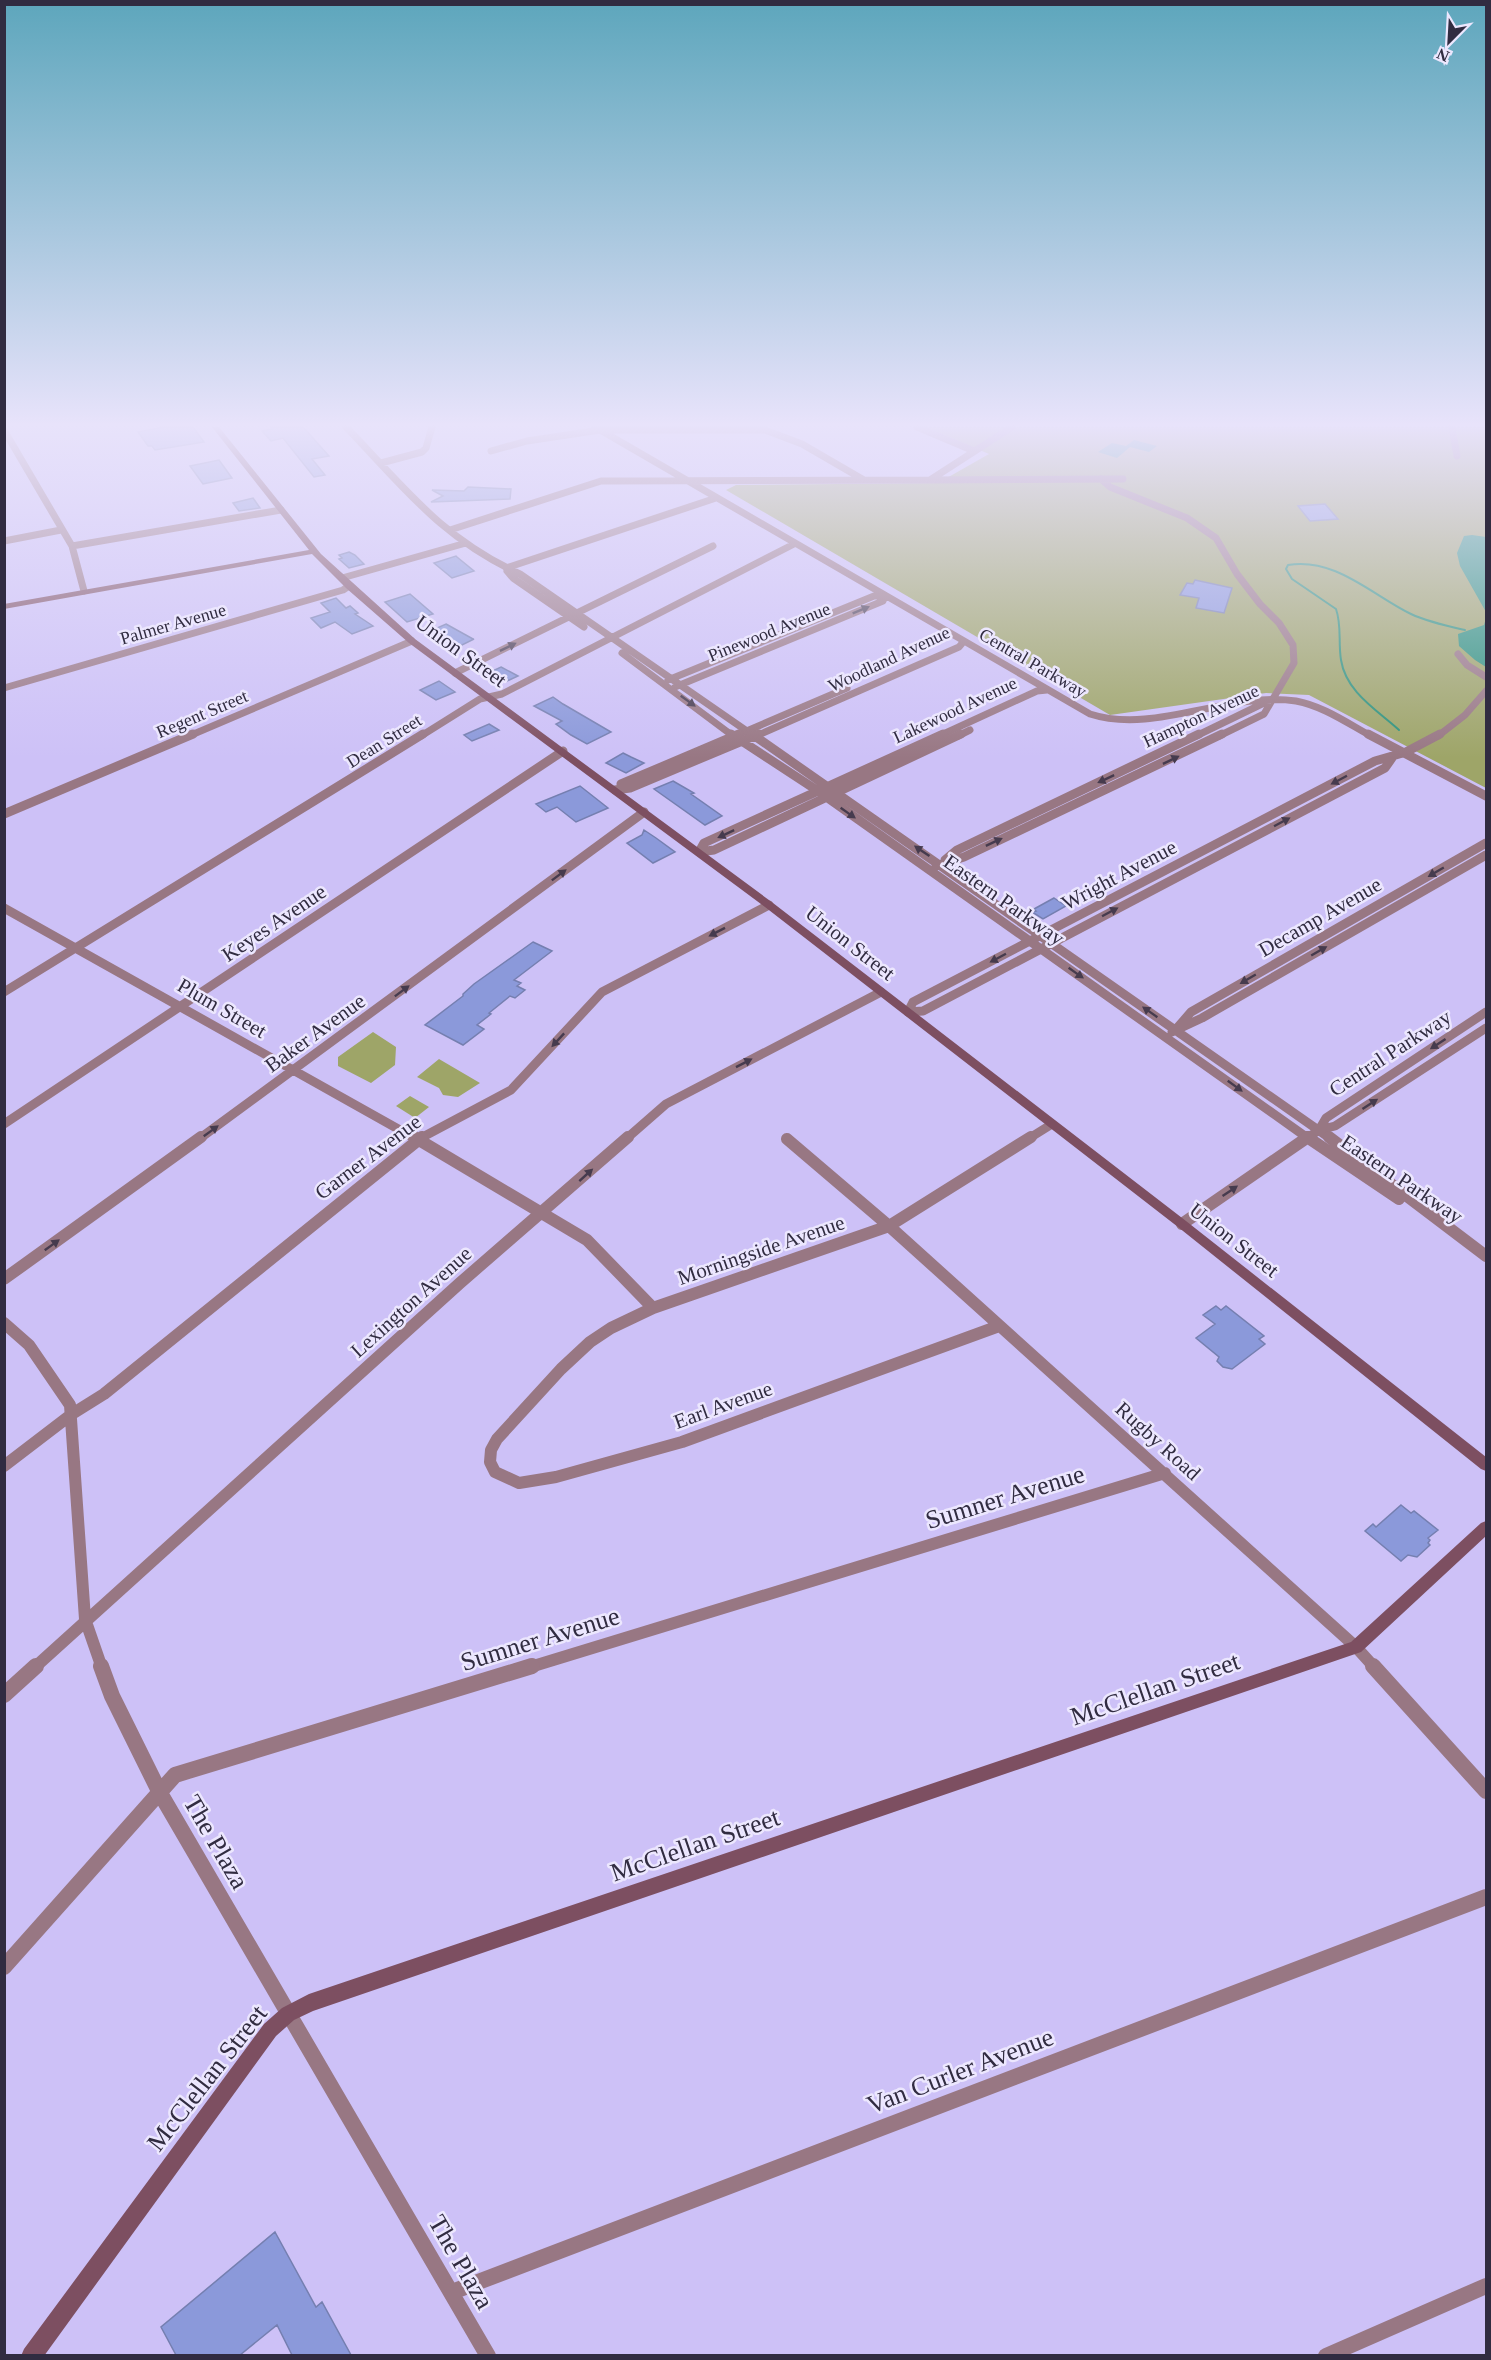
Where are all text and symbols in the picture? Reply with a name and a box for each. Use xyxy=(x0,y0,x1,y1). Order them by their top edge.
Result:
north arrow xyxy=(1419,12,1479,72)
text: N xyxy=(1434,45,1452,65)
street label: Pinewood Avenue xyxy=(705,598,833,666)
street label: Palmer Avenue xyxy=(118,599,228,649)
one-way arrow xyxy=(852,605,870,614)
street label: Union Street xyxy=(411,610,511,692)
street label: Woodland Avenue xyxy=(825,622,953,696)
street label: Central Parkway xyxy=(976,624,1090,702)
one-way arrow xyxy=(499,642,516,652)
street label: Lakewood Avenue xyxy=(890,673,1020,747)
street label: Hampton Avenue xyxy=(1140,680,1262,752)
street label: Regent Street xyxy=(153,686,251,742)
one-way arrow xyxy=(680,695,695,707)
street label: Dean Street xyxy=(343,710,425,772)
one-way arrow xyxy=(1163,755,1180,764)
one-way arrow xyxy=(1098,774,1115,783)
one-way arrow xyxy=(1330,775,1347,785)
one-way arrow xyxy=(840,807,856,818)
one-way arrow xyxy=(1274,817,1291,827)
one-way arrow xyxy=(717,829,734,838)
street label: Wright Avenue xyxy=(1058,835,1180,915)
one-way arrow xyxy=(986,837,1004,847)
one-way arrow xyxy=(914,846,930,857)
street label: Eastern Parkway xyxy=(939,850,1069,951)
one-way arrow xyxy=(1427,867,1444,877)
one-way arrow xyxy=(551,870,566,882)
street label: Decamp Avenue xyxy=(1254,872,1386,962)
street label: Keyes Avenue xyxy=(217,879,331,967)
street label: Union Street xyxy=(801,901,900,985)
one-way arrow xyxy=(1101,908,1119,918)
one-way arrow xyxy=(708,927,725,937)
one-way arrow xyxy=(1311,946,1327,957)
one-way arrow xyxy=(989,953,1006,963)
one-way arrow xyxy=(1068,967,1084,979)
street label: Plum Street xyxy=(173,973,271,1043)
one-way arrow xyxy=(1239,974,1256,984)
one-way arrow xyxy=(394,986,409,998)
street label: Baker Avenue xyxy=(260,989,370,1077)
street label: Central Parkway xyxy=(1325,1004,1456,1101)
one-way arrow xyxy=(1142,1007,1158,1018)
one-way arrow xyxy=(551,1033,565,1048)
one-way arrow xyxy=(1429,1039,1446,1050)
one-way arrow xyxy=(736,1058,753,1068)
one-way arrow xyxy=(1228,1079,1243,1091)
one-way arrow xyxy=(1362,1098,1378,1109)
street label: Garner Avenue xyxy=(310,1109,426,1205)
one-way arrow xyxy=(202,1125,218,1137)
street label: Eastern Parkway xyxy=(1337,1129,1468,1229)
one-way arrow xyxy=(579,1168,594,1182)
one-way arrow xyxy=(1222,1185,1238,1197)
street label: Union Street xyxy=(1185,1198,1284,1282)
street label: Morningside Avenue xyxy=(674,1210,848,1290)
one-way arrow xyxy=(44,1239,60,1251)
street label: Lexington Avenue xyxy=(346,1242,476,1362)
street label: Earl Avenue xyxy=(671,1376,775,1434)
street label: Rugby Road xyxy=(1111,1397,1206,1486)
street label: Sumner Avenue xyxy=(922,1459,1088,1535)
street label: Sumner Avenue xyxy=(457,1601,623,1677)
street label: McClellan Street xyxy=(1067,1646,1244,1732)
street label: The Plaza xyxy=(178,1790,255,1894)
street label: McClellan Street xyxy=(607,1802,784,1888)
street label: McClellan Street xyxy=(141,1999,273,2157)
street label: Van Curler Avenue xyxy=(863,2022,1057,2120)
street label: The Plaza xyxy=(423,2210,500,2314)

